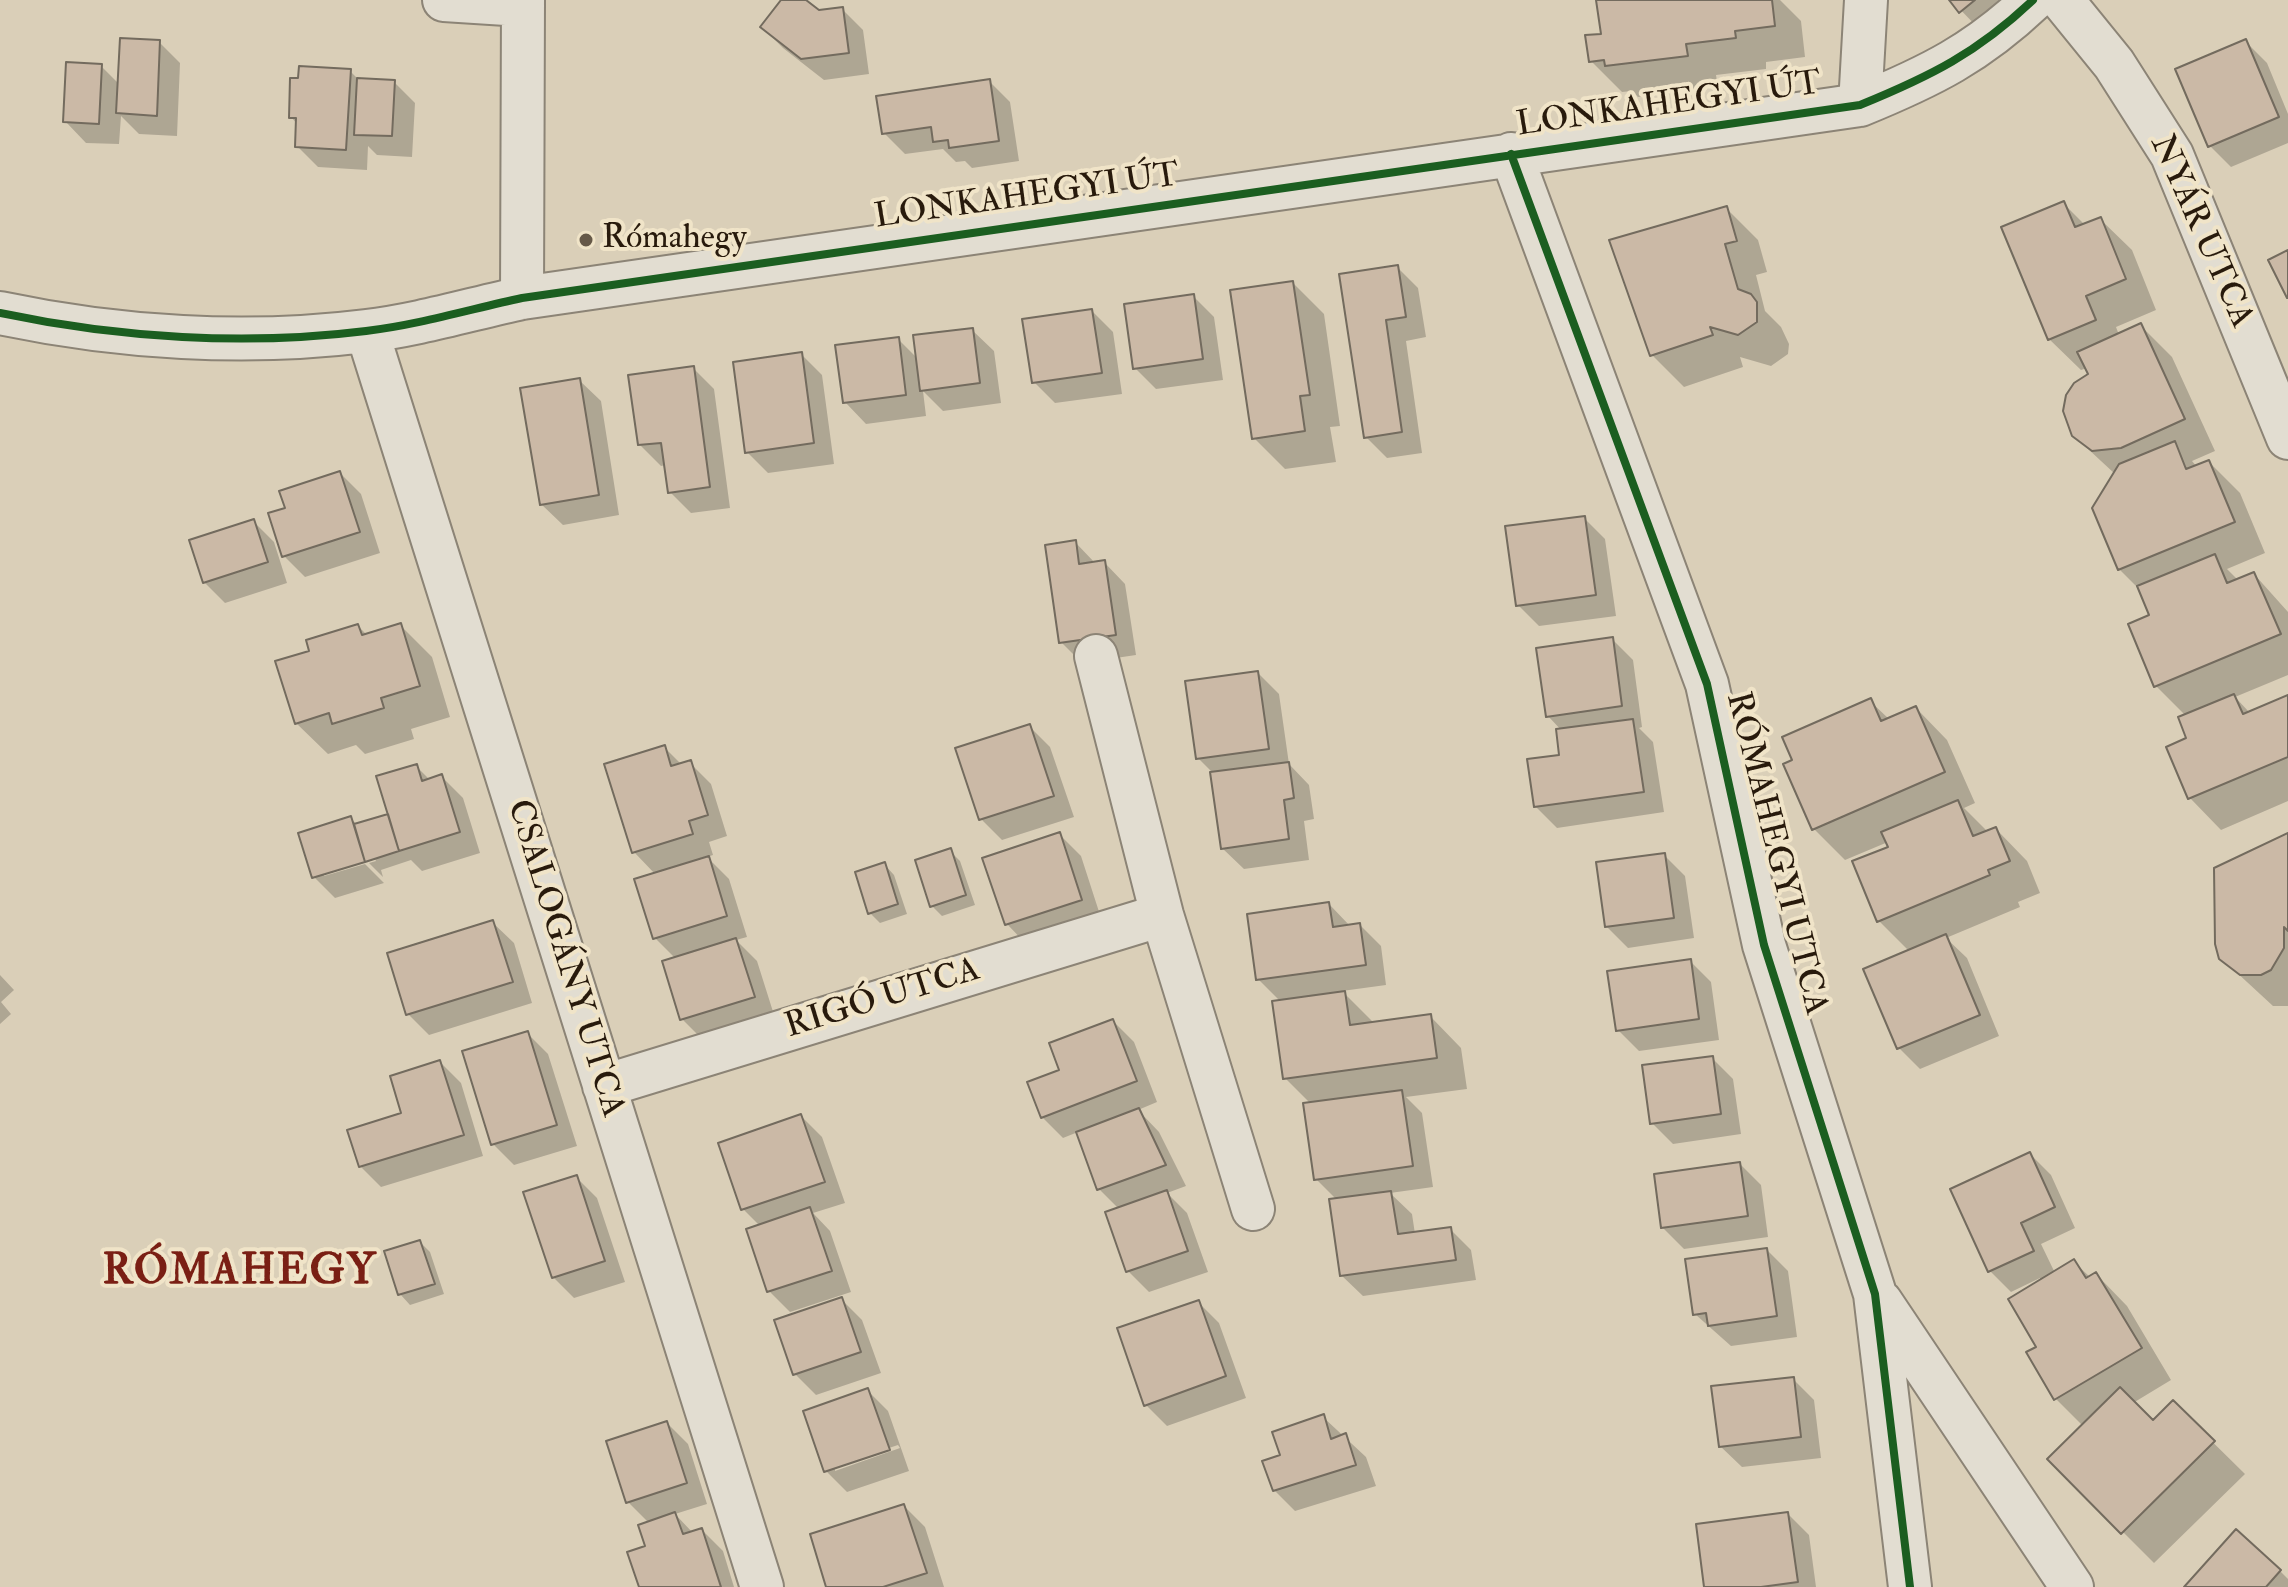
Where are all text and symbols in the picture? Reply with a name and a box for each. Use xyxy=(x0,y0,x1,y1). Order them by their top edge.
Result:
street label: LONKAHEGYI ÚT xyxy=(1514,64,1824,148)
street label: NYÁR UTCA xyxy=(2139,129,2261,335)
street label: LONKAHEGYI ÚT xyxy=(872,156,1182,240)
place label: Rómahegy xyxy=(602,220,747,260)
marker: Rómahegy xyxy=(577,231,595,249)
street label: RÓMAHEGYI UTCA xyxy=(1715,688,1835,1020)
street label: CSALOGÁNY UTCA xyxy=(496,795,632,1123)
street label: RIGÓ UTCA xyxy=(781,951,985,1049)
district label: RÓMAHEGY xyxy=(102,1249,378,1299)

